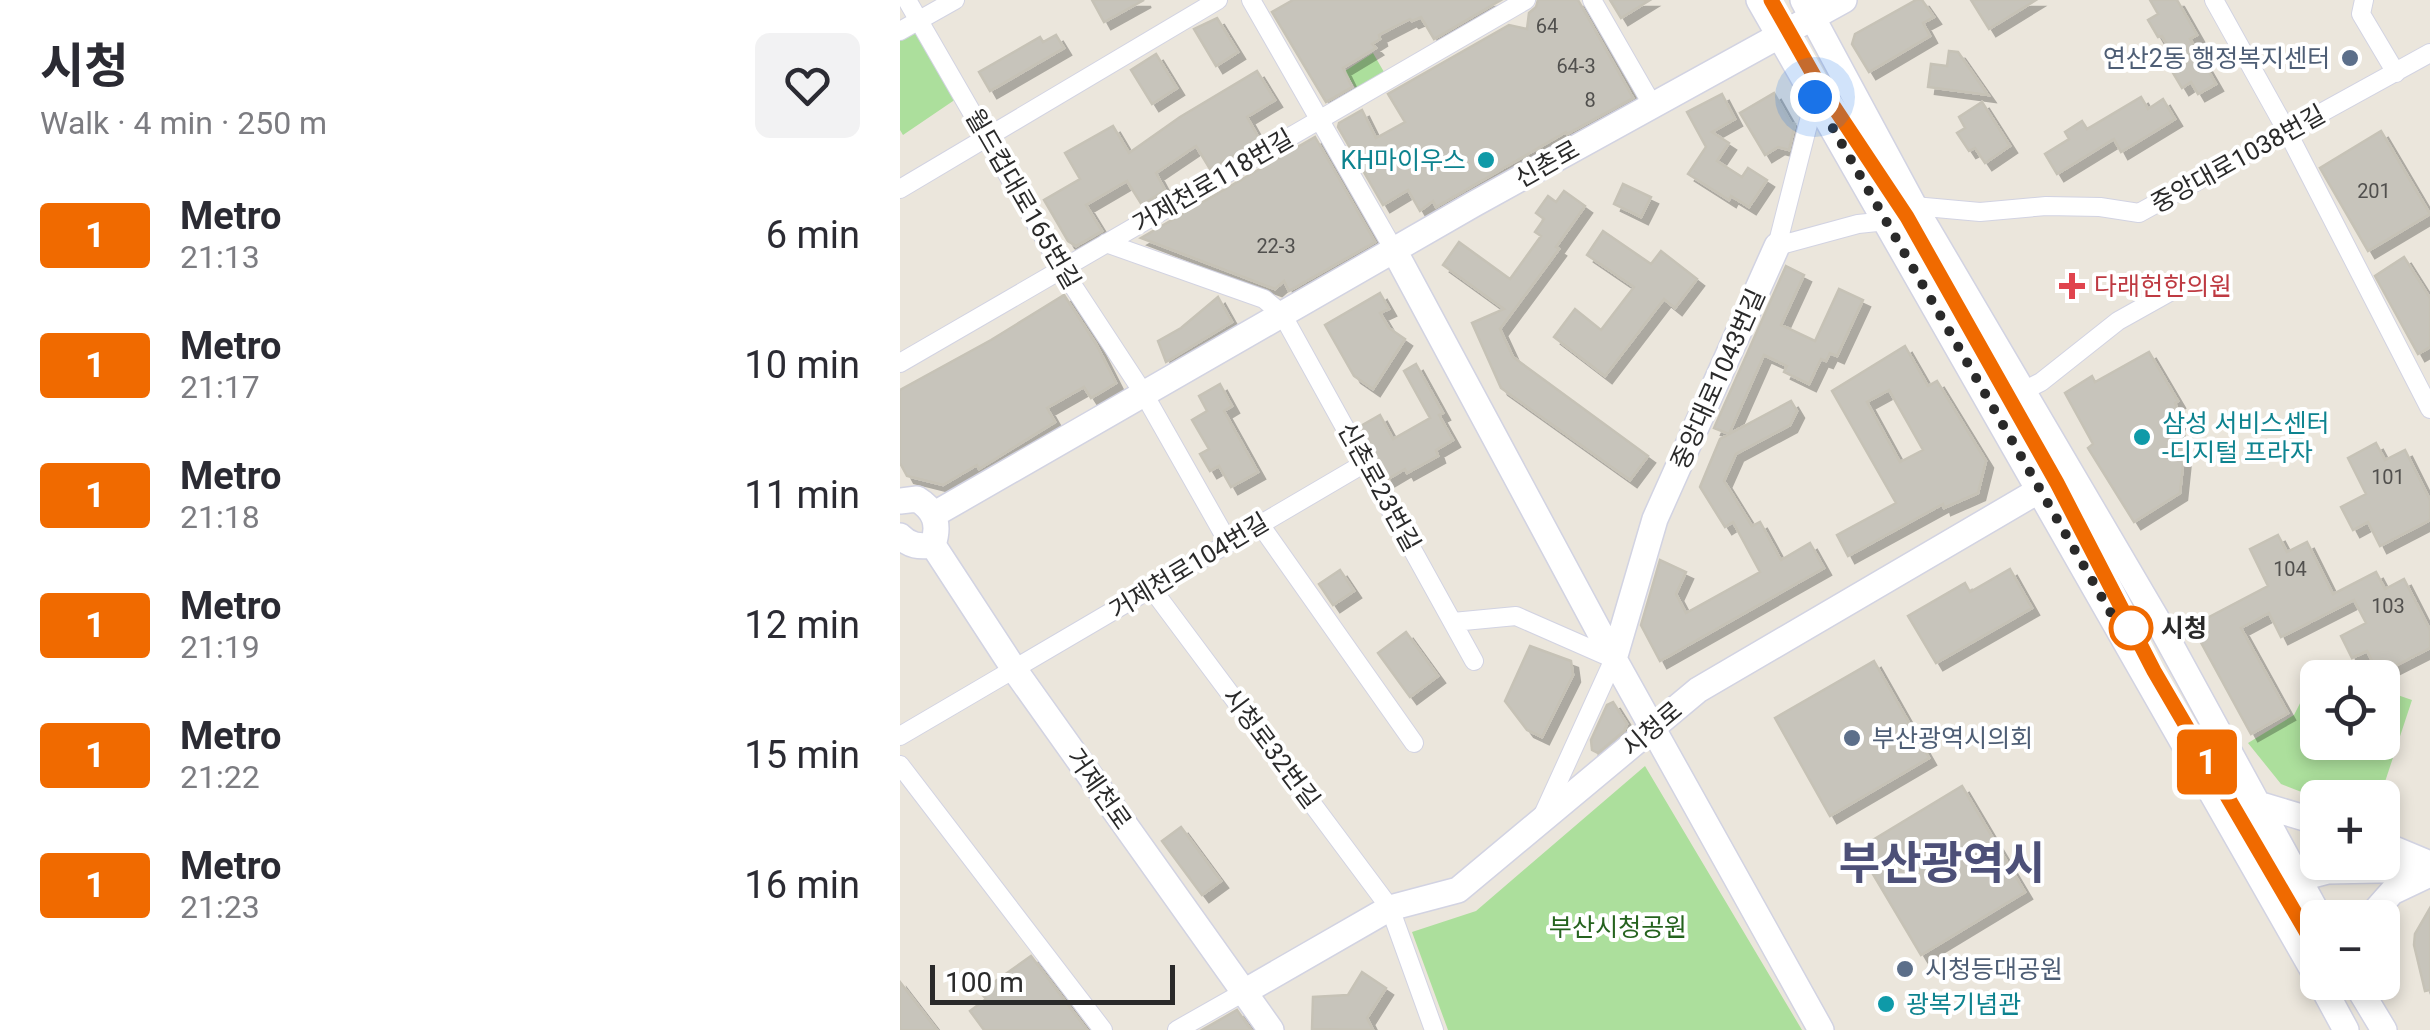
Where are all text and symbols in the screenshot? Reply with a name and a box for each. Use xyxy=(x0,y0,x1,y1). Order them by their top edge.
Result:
house number: 64 xyxy=(1536,14,1558,38)
button: heart xyxy=(755,33,860,138)
text: 시청 xyxy=(40,38,128,95)
place label: 연산2동 행정복지센터 xyxy=(2103,44,2330,73)
marker: 연산2동 행정복지센터 xyxy=(2339,47,2361,69)
house number: 64-3 xyxy=(1556,54,1596,78)
your location xyxy=(1790,72,1840,122)
house number: 8 xyxy=(1584,88,1596,112)
street label: 중앙대로1038번길 xyxy=(2146,99,2330,219)
text: Walk · 4 min · 250 m xyxy=(40,104,327,142)
street label: 월드컵대로165번길 xyxy=(960,104,1086,294)
street label: 거제천로118번길 xyxy=(1128,123,1298,239)
street label: 신촌로 xyxy=(1510,135,1584,193)
place label: KH마이우스 xyxy=(1340,146,1466,175)
marker: KH마이우스 xyxy=(1475,149,1497,171)
house number: 201 xyxy=(2357,179,2391,203)
text: Metro xyxy=(180,194,281,238)
text: 6 min xyxy=(766,213,860,257)
text: 1 xyxy=(85,215,105,256)
house number: 22-3 xyxy=(1256,234,1296,258)
text: 21:13 xyxy=(180,238,260,276)
place label: 다래헌한의원 xyxy=(2094,272,2232,301)
marker: 다래헌한의원 xyxy=(2059,273,2085,299)
street label: 중앙대로1043번길 xyxy=(1665,284,1771,474)
text: Metro xyxy=(180,324,281,368)
text: 10 min xyxy=(744,343,860,387)
text: 1 xyxy=(85,345,105,386)
text: 21:17 xyxy=(180,368,260,406)
place label: 삼성 서비스센터 -디지털 프라자 xyxy=(2162,409,2329,467)
street label: 신촌로23번길 xyxy=(1332,417,1426,557)
marker: 삼성 서비스센터 -디지털 프라자 xyxy=(2131,426,2153,448)
text: Metro xyxy=(180,454,281,498)
house number: 101 xyxy=(2371,465,2405,489)
text: 11 min xyxy=(744,473,860,517)
text: 1 xyxy=(85,475,105,516)
text: 21:18 xyxy=(180,498,260,536)
street label: 거제천로104번길 xyxy=(1104,507,1274,625)
house number: 104 xyxy=(2273,557,2307,581)
text: Metro xyxy=(180,584,281,628)
house number: 103 xyxy=(2371,594,2405,618)
text: 12 min xyxy=(744,603,860,647)
text: 1 xyxy=(85,605,105,646)
marker: 시청 xyxy=(2110,607,2152,649)
place label: 시청 xyxy=(2161,614,2207,643)
text: 21:19 xyxy=(180,628,260,666)
map controls xyxy=(2300,660,2400,1000)
button: locate xyxy=(2300,660,2400,760)
street label: 시청로32번길 xyxy=(1216,682,1326,814)
street label: 시청로 xyxy=(1616,696,1688,762)
text: Metro xyxy=(180,714,281,758)
place label: 부산광역시의회 xyxy=(1872,724,2033,753)
marker: 부산광역시의회 xyxy=(1841,727,1863,749)
line badge: 1 xyxy=(2174,730,2240,794)
text: 15 min xyxy=(744,733,860,777)
text: 1 xyxy=(85,735,105,776)
text: 1 xyxy=(2197,742,2217,783)
street label: 거제천로 xyxy=(1061,743,1137,835)
text: 21:22 xyxy=(180,758,260,796)
button: + xyxy=(2300,780,2400,880)
district label: 부산광역시 xyxy=(1838,837,2046,890)
text: Metro xyxy=(180,844,281,888)
text: 16 min xyxy=(744,863,860,907)
text: 1 xyxy=(85,865,105,906)
text: 21:23 xyxy=(180,888,260,926)
button: − xyxy=(2300,900,2400,1000)
park label: 부산시청공원 xyxy=(1549,913,1687,942)
place label: 시청등대공원 xyxy=(1925,955,2063,984)
marker: 시청등대공원 xyxy=(1894,958,1916,980)
scale bar xyxy=(930,960,1175,1004)
text: 100 m xyxy=(945,966,1024,999)
place label: 광복기념관 xyxy=(1906,990,2021,1019)
marker: 광복기념관 xyxy=(1875,993,1897,1015)

